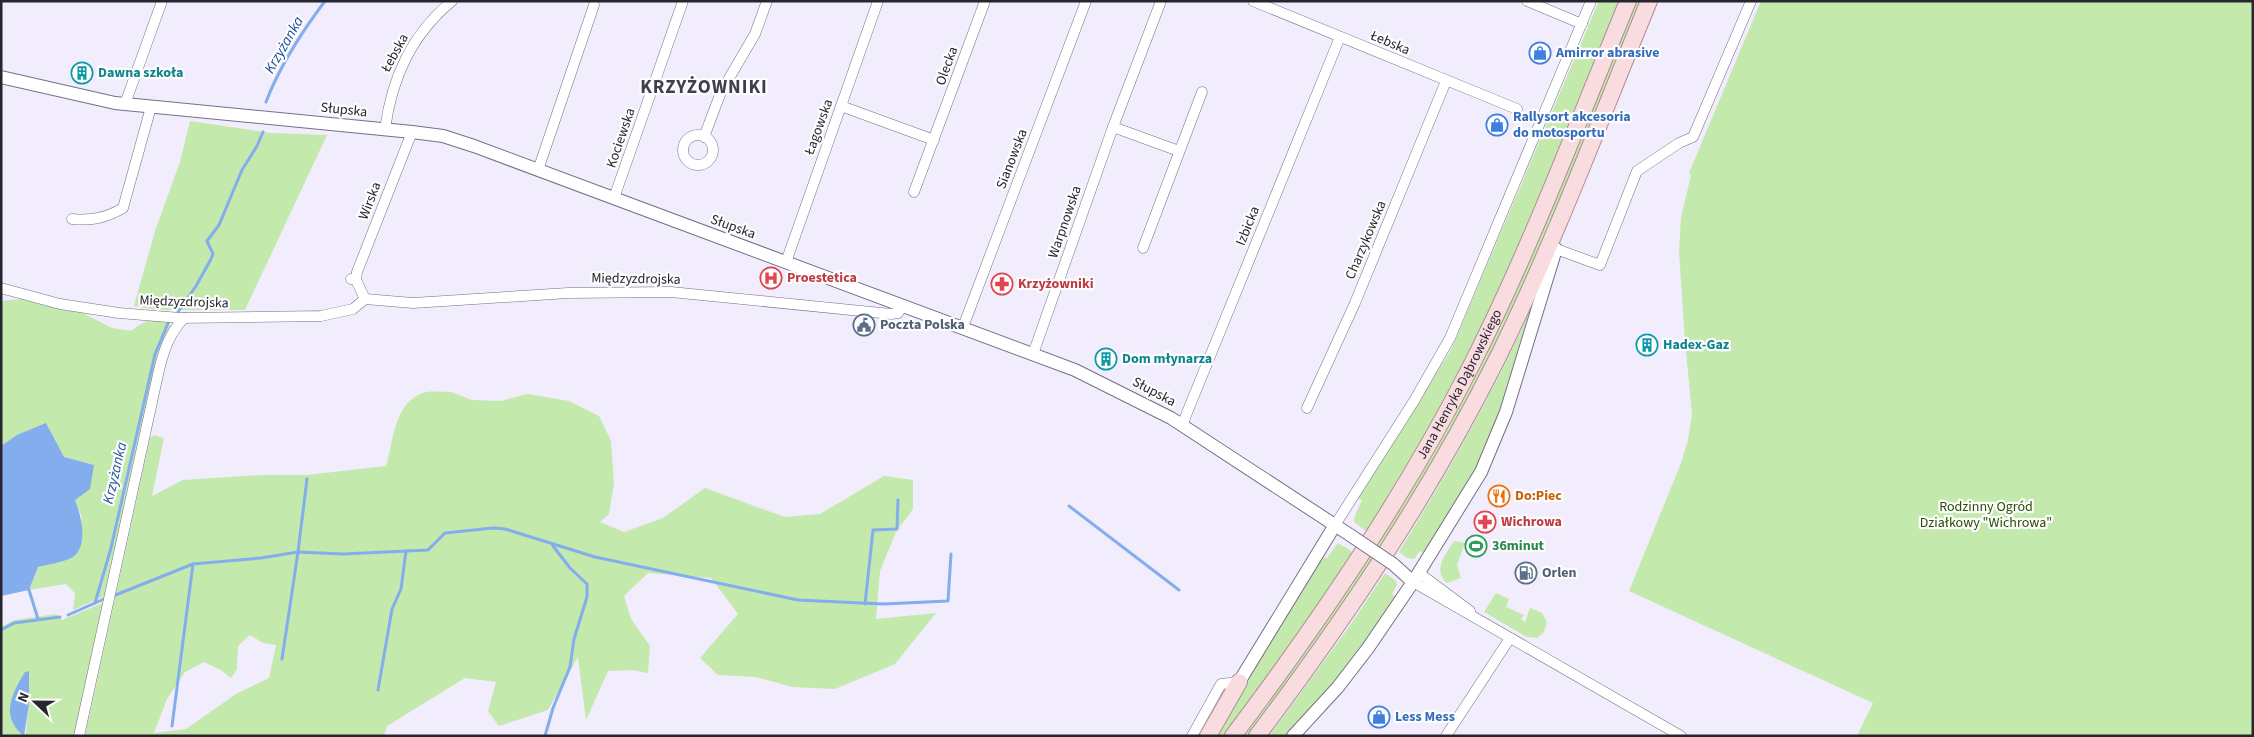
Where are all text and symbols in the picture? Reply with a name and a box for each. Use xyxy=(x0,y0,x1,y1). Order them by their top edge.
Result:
water label: Krzyżanka xyxy=(259,13,309,77)
street label: Łebska xyxy=(1366,25,1413,60)
street label: Łebska xyxy=(376,30,414,77)
shop icon: Amirror abrasive xyxy=(1528,41,1552,65)
place label: Amirror abrasive xyxy=(1555,43,1660,63)
street label: Olecka xyxy=(931,44,963,88)
building icon: Dawna szkoła xyxy=(70,61,94,85)
place label: Dawna szkoła xyxy=(98,63,183,83)
district label: KRZYŻOWNIKI xyxy=(640,74,768,101)
street label: Łagowska xyxy=(799,96,838,159)
street label: Słupska xyxy=(320,98,368,122)
street label: Kociewska xyxy=(601,105,641,171)
place label: Rallysort akcesoria do motosportu xyxy=(1513,107,1631,143)
shop icon: Rallysort akcesoria do motosportu xyxy=(1485,113,1509,137)
street label: Sianowska xyxy=(991,126,1033,192)
street label: Wirska xyxy=(354,179,386,223)
street label: Warpnowska xyxy=(1043,183,1087,261)
street label: Charzykowska xyxy=(1340,197,1392,283)
street label: Izbicka xyxy=(1231,203,1265,249)
street label: Słupska xyxy=(708,210,758,244)
hospital icon: Proestetica xyxy=(759,266,783,290)
street label: Międzyzdrojska xyxy=(591,268,681,290)
place label: Proestetica xyxy=(787,268,857,288)
pharmacy icon: Krzyżowniki xyxy=(990,272,1014,296)
place label: Krzyżowniki xyxy=(1018,274,1094,294)
street label: Międzyzdrojska xyxy=(139,290,229,314)
street label: Jana Henryka Dąbrowskiego xyxy=(1412,306,1507,463)
public building icon: Poczta Polska xyxy=(852,313,876,337)
place label: Poczta Polska xyxy=(880,315,965,335)
building icon: Hadex-Gaz xyxy=(1635,333,1659,357)
place label: Hadex-Gaz xyxy=(1663,335,1730,355)
building icon: Dom młynarza xyxy=(1094,347,1118,371)
place label: Dom młynarza xyxy=(1122,349,1212,369)
street label: Słupska xyxy=(1129,372,1179,412)
water label: Krzyżanka xyxy=(98,440,132,506)
restaurant icon: Do:Piec xyxy=(1487,484,1511,508)
place label: Do:Piec xyxy=(1515,486,1562,506)
park label: Rodzinny Ogród Działkowy "Wichrowa" xyxy=(1920,497,2052,533)
pharmacy icon: Wichrowa xyxy=(1473,510,1497,534)
place label: Wichrowa xyxy=(1501,512,1562,532)
sports icon: 36minut xyxy=(1464,534,1488,558)
place label: 36minut xyxy=(1492,536,1545,556)
fuel station icon: Orlen xyxy=(1514,561,1538,585)
place label: Orlen xyxy=(1542,563,1576,583)
north arrow xyxy=(10,677,60,727)
text: N xyxy=(13,689,35,706)
shop icon: Less Mess xyxy=(1367,705,1391,729)
place label: Less Mess xyxy=(1395,707,1455,727)

